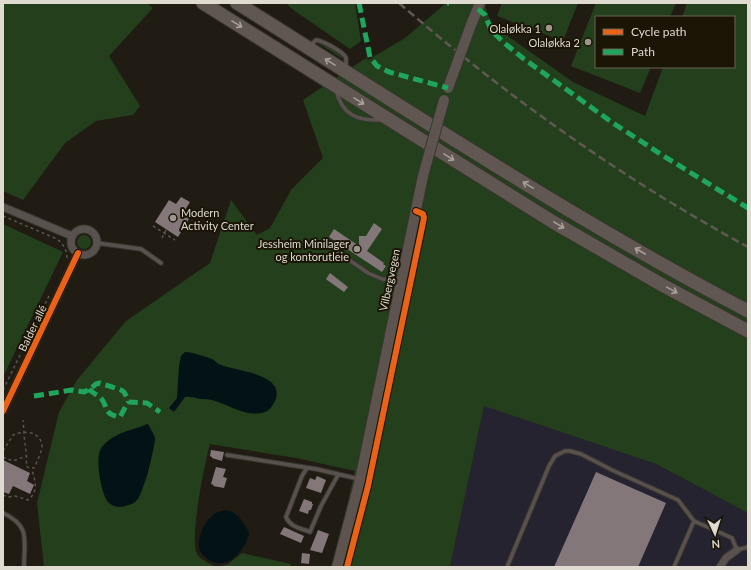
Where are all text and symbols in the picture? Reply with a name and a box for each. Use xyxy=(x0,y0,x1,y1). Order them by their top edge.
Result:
legend xyxy=(595,16,735,68)
one-way arrow xyxy=(231,21,243,29)
place label: Olaløkka 1 xyxy=(490,22,541,35)
marker: Olaløkka 1 xyxy=(544,23,554,33)
text: Cycle path xyxy=(631,24,686,39)
place label: Olaløkka 2 xyxy=(529,36,580,49)
marker: Olaløkka 2 xyxy=(583,37,593,47)
text: Path xyxy=(631,44,655,59)
one-way arrow xyxy=(324,57,336,65)
one-way arrow xyxy=(353,97,365,105)
one-way arrow xyxy=(443,154,455,162)
one-way arrow xyxy=(522,181,534,189)
place label: Modern Activity Center xyxy=(181,206,254,232)
marker: Modern Activity Center xyxy=(168,213,178,223)
one-way arrow xyxy=(553,222,565,230)
place label: Jessheim Minilager og kontorutleie xyxy=(258,237,349,263)
marker: Jessheim Minilager og kontorutleie xyxy=(352,244,362,254)
one-way arrow xyxy=(634,247,646,255)
street label: Vilbergvegen xyxy=(376,248,402,312)
one-way arrow xyxy=(666,287,678,295)
street label: Balder allé xyxy=(15,302,49,353)
north arrow xyxy=(695,514,735,554)
text: N xyxy=(711,538,720,551)

